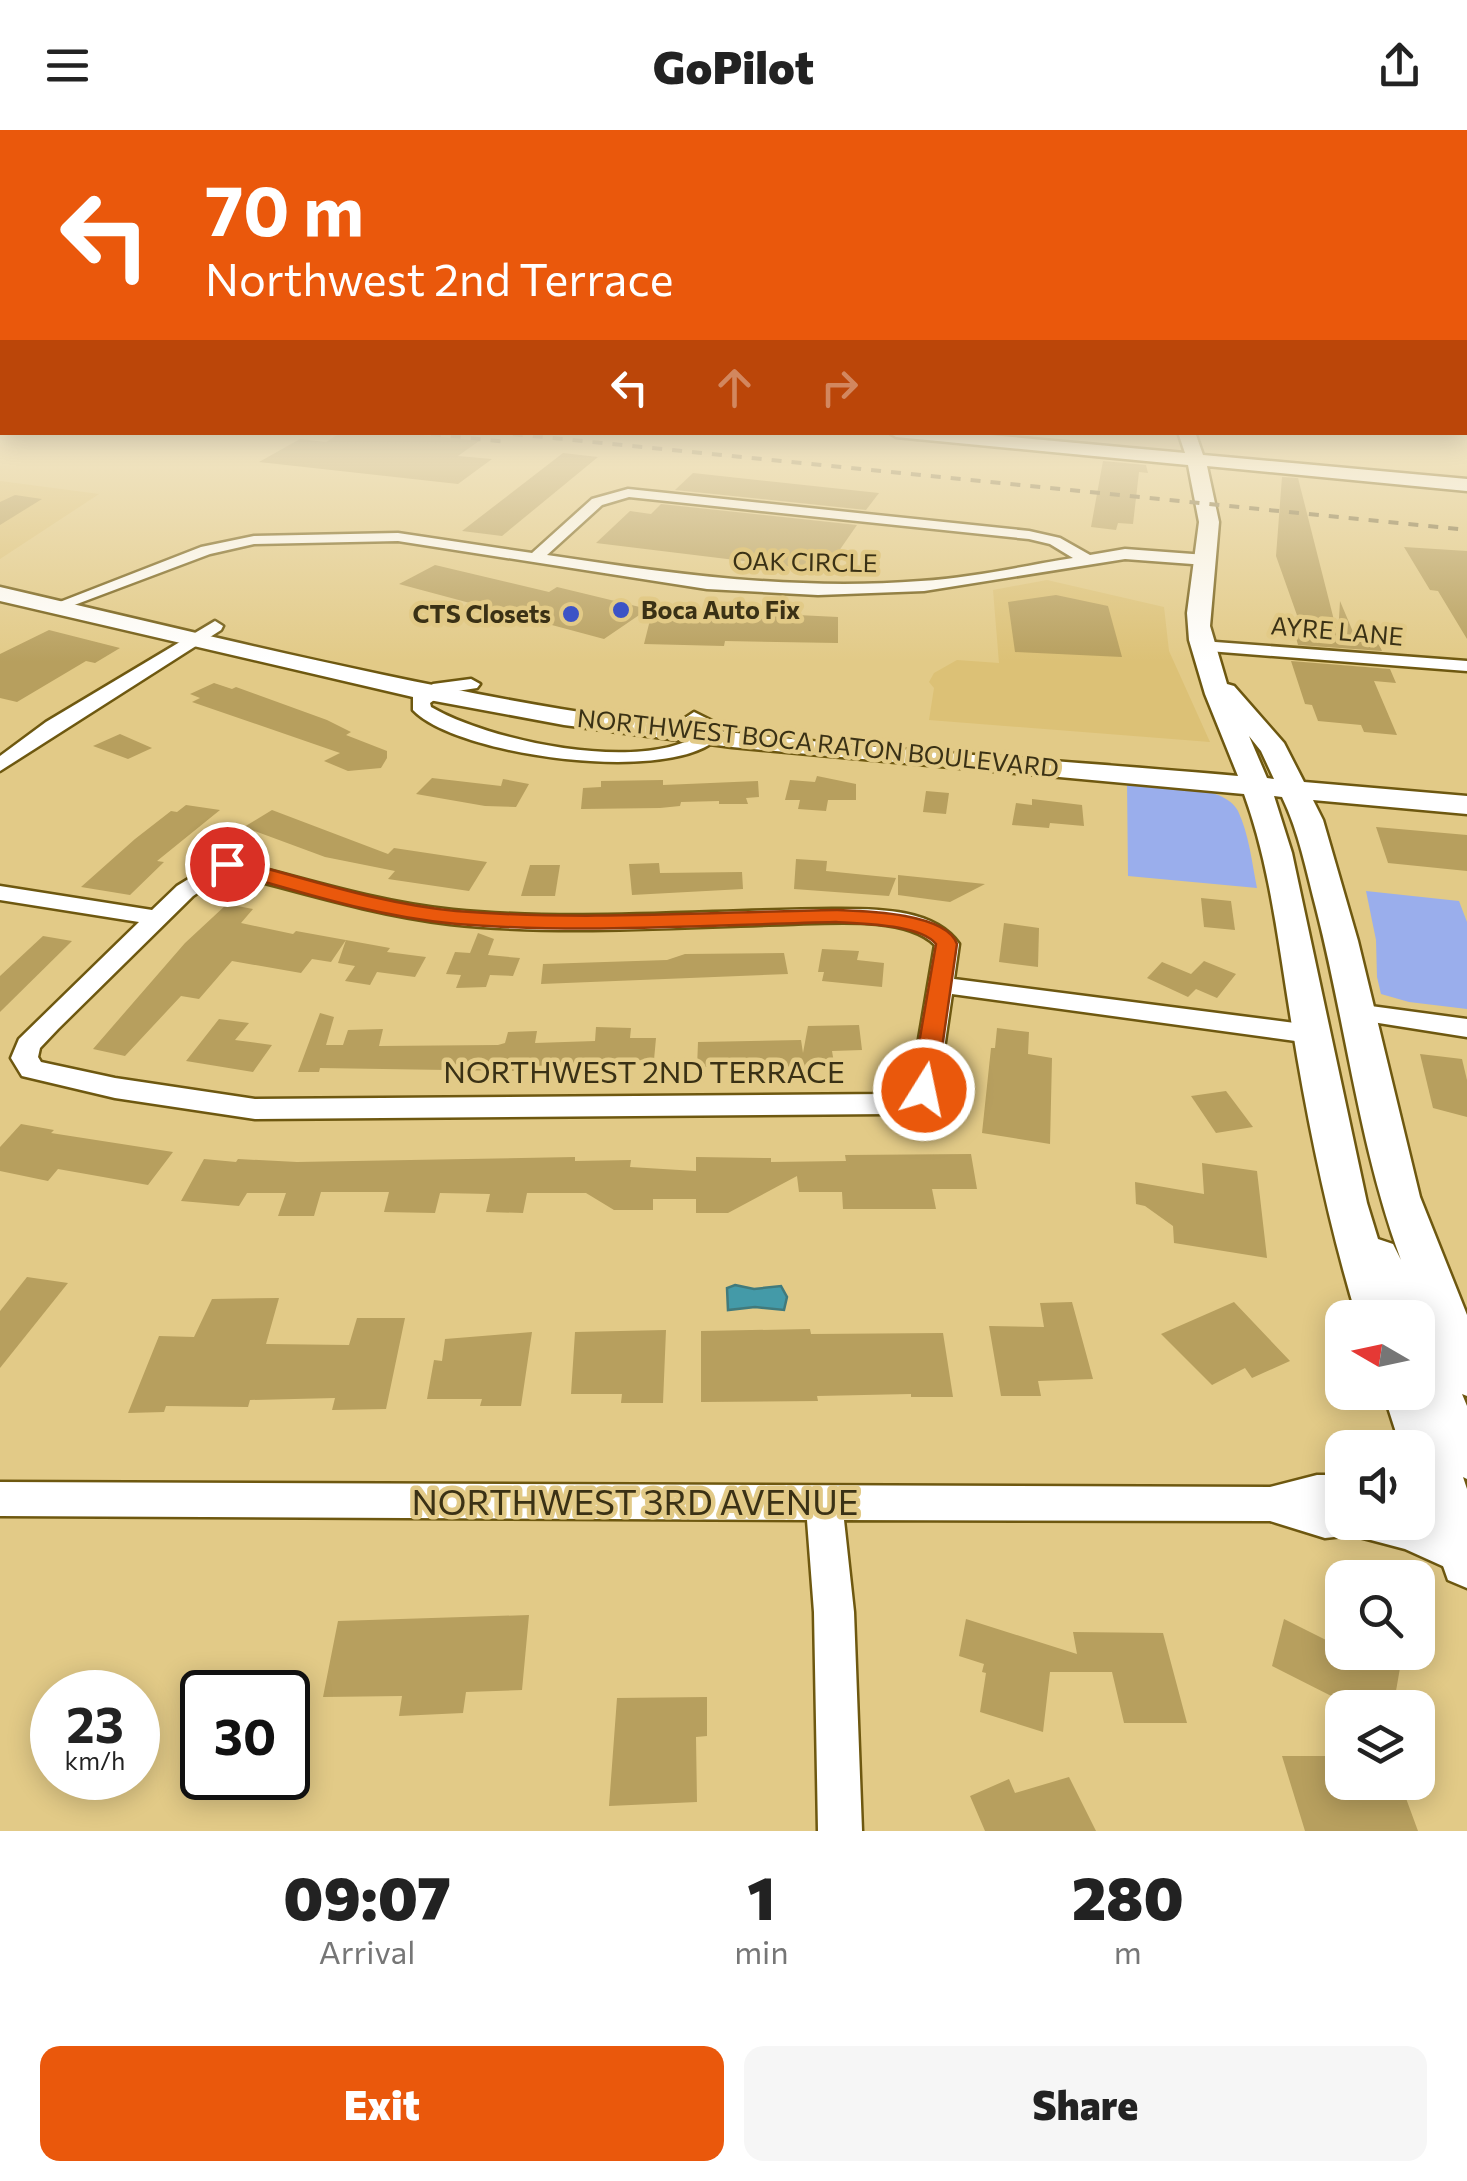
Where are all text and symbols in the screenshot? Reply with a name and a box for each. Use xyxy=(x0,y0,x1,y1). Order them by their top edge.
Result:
icon: menu xyxy=(40,38,95,93)
text: GoPilot xyxy=(653,38,814,93)
icon: share xyxy=(1372,38,1427,93)
text: 70 m xyxy=(205,165,364,250)
icon: left xyxy=(40,170,170,300)
text: Northwest 2nd Terrace xyxy=(205,250,673,305)
icon: left xyxy=(602,360,657,415)
icon: ahead xyxy=(707,360,762,415)
icon: right xyxy=(812,360,867,415)
street label: OAK CIRCLE xyxy=(732,545,878,577)
place label: Boca Auto Fix xyxy=(641,594,800,624)
place label: CTS Closets xyxy=(412,598,551,628)
marker: Boca Auto Fix xyxy=(610,599,632,621)
marker: CTS Closets xyxy=(560,603,582,625)
street label: AYRE LANE xyxy=(1270,609,1405,651)
street label: NORTHWEST BOCA RATON BOULEVARD xyxy=(576,702,1061,782)
pin xyxy=(185,822,270,907)
icon: arrive xyxy=(200,837,255,892)
position arrow xyxy=(872,1038,976,1142)
street label: NORTHWEST 2ND TERRACE xyxy=(443,1052,845,1089)
north arrow xyxy=(1325,1300,1435,1410)
map controls xyxy=(1325,1300,1435,1800)
button: sound xyxy=(1325,1430,1435,1540)
street label: NORTHWEST 3RD AVENUE xyxy=(411,1479,859,1522)
button: search xyxy=(1325,1560,1435,1670)
speed limit sign: 30 xyxy=(180,1670,310,1800)
button: layers xyxy=(1325,1690,1435,1800)
text: 23 xyxy=(66,1692,124,1753)
text: km/h xyxy=(65,1745,125,1775)
text: 09:07 xyxy=(283,1859,451,1932)
text: 1 xyxy=(747,1859,775,1932)
text: 280 xyxy=(1072,1859,1184,1932)
text: Arrival xyxy=(319,1931,415,1971)
text: min xyxy=(734,1931,789,1971)
text: m xyxy=(1114,1931,1142,1971)
button: Exit xyxy=(40,2046,724,2161)
button: Share xyxy=(744,2046,1427,2161)

